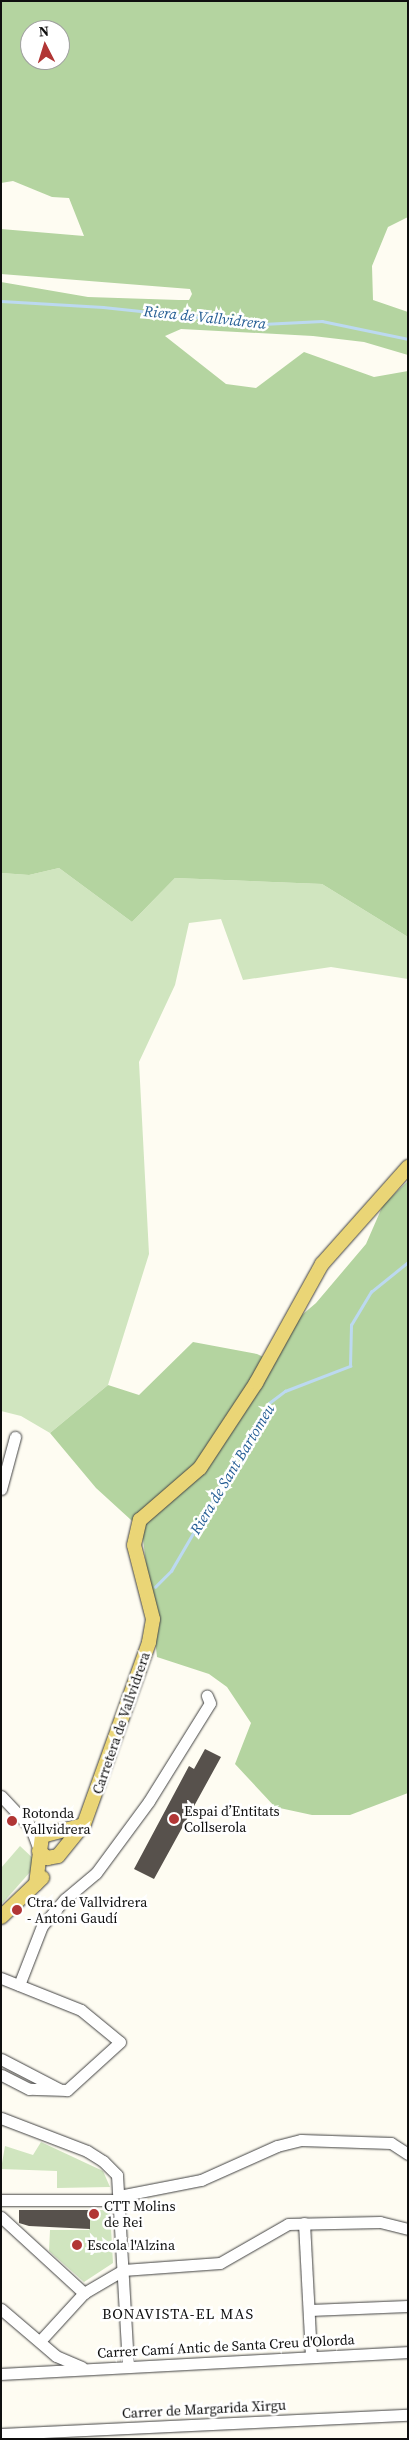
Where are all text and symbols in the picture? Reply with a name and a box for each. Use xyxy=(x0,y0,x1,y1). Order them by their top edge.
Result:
north arrow xyxy=(20,20,70,70)
text: N xyxy=(38,21,50,41)
water label: Riera de Vallvidrera xyxy=(143,302,267,332)
water label: Riera de Sant Bartomeu xyxy=(186,1401,278,1537)
street label: Carretera de Vallvidrera xyxy=(89,1650,153,1796)
place label: Espai d’Entitats Collserola xyxy=(184,1803,280,1835)
place label: Rotonda Vallvidrera xyxy=(22,1805,91,1838)
marker: Espai d’Entitats Collserola xyxy=(168,1813,180,1825)
marker: Rotonda Vallvidrera xyxy=(6,1815,18,1827)
place label: Ctra. de Vallvidrera - Antoni Gaudí xyxy=(27,1894,148,1926)
marker: Ctra. de Vallvidrera - Antoni Gaudí xyxy=(11,1904,23,1916)
place label: CTT Molins de Rei xyxy=(104,2198,176,2230)
marker: CTT Molins de Rei xyxy=(88,2208,100,2220)
place label: Escola l'Alzina xyxy=(87,2237,175,2253)
marker: Escola l'Alzina xyxy=(71,2239,83,2251)
district label: BONAVISTA-EL MAS xyxy=(100,2305,256,2323)
street label: Carrer Camí Antic de Santa Creu d'Olorda xyxy=(97,2331,355,2361)
street label: Carrer de Margarida Xirgu xyxy=(122,2396,286,2422)

